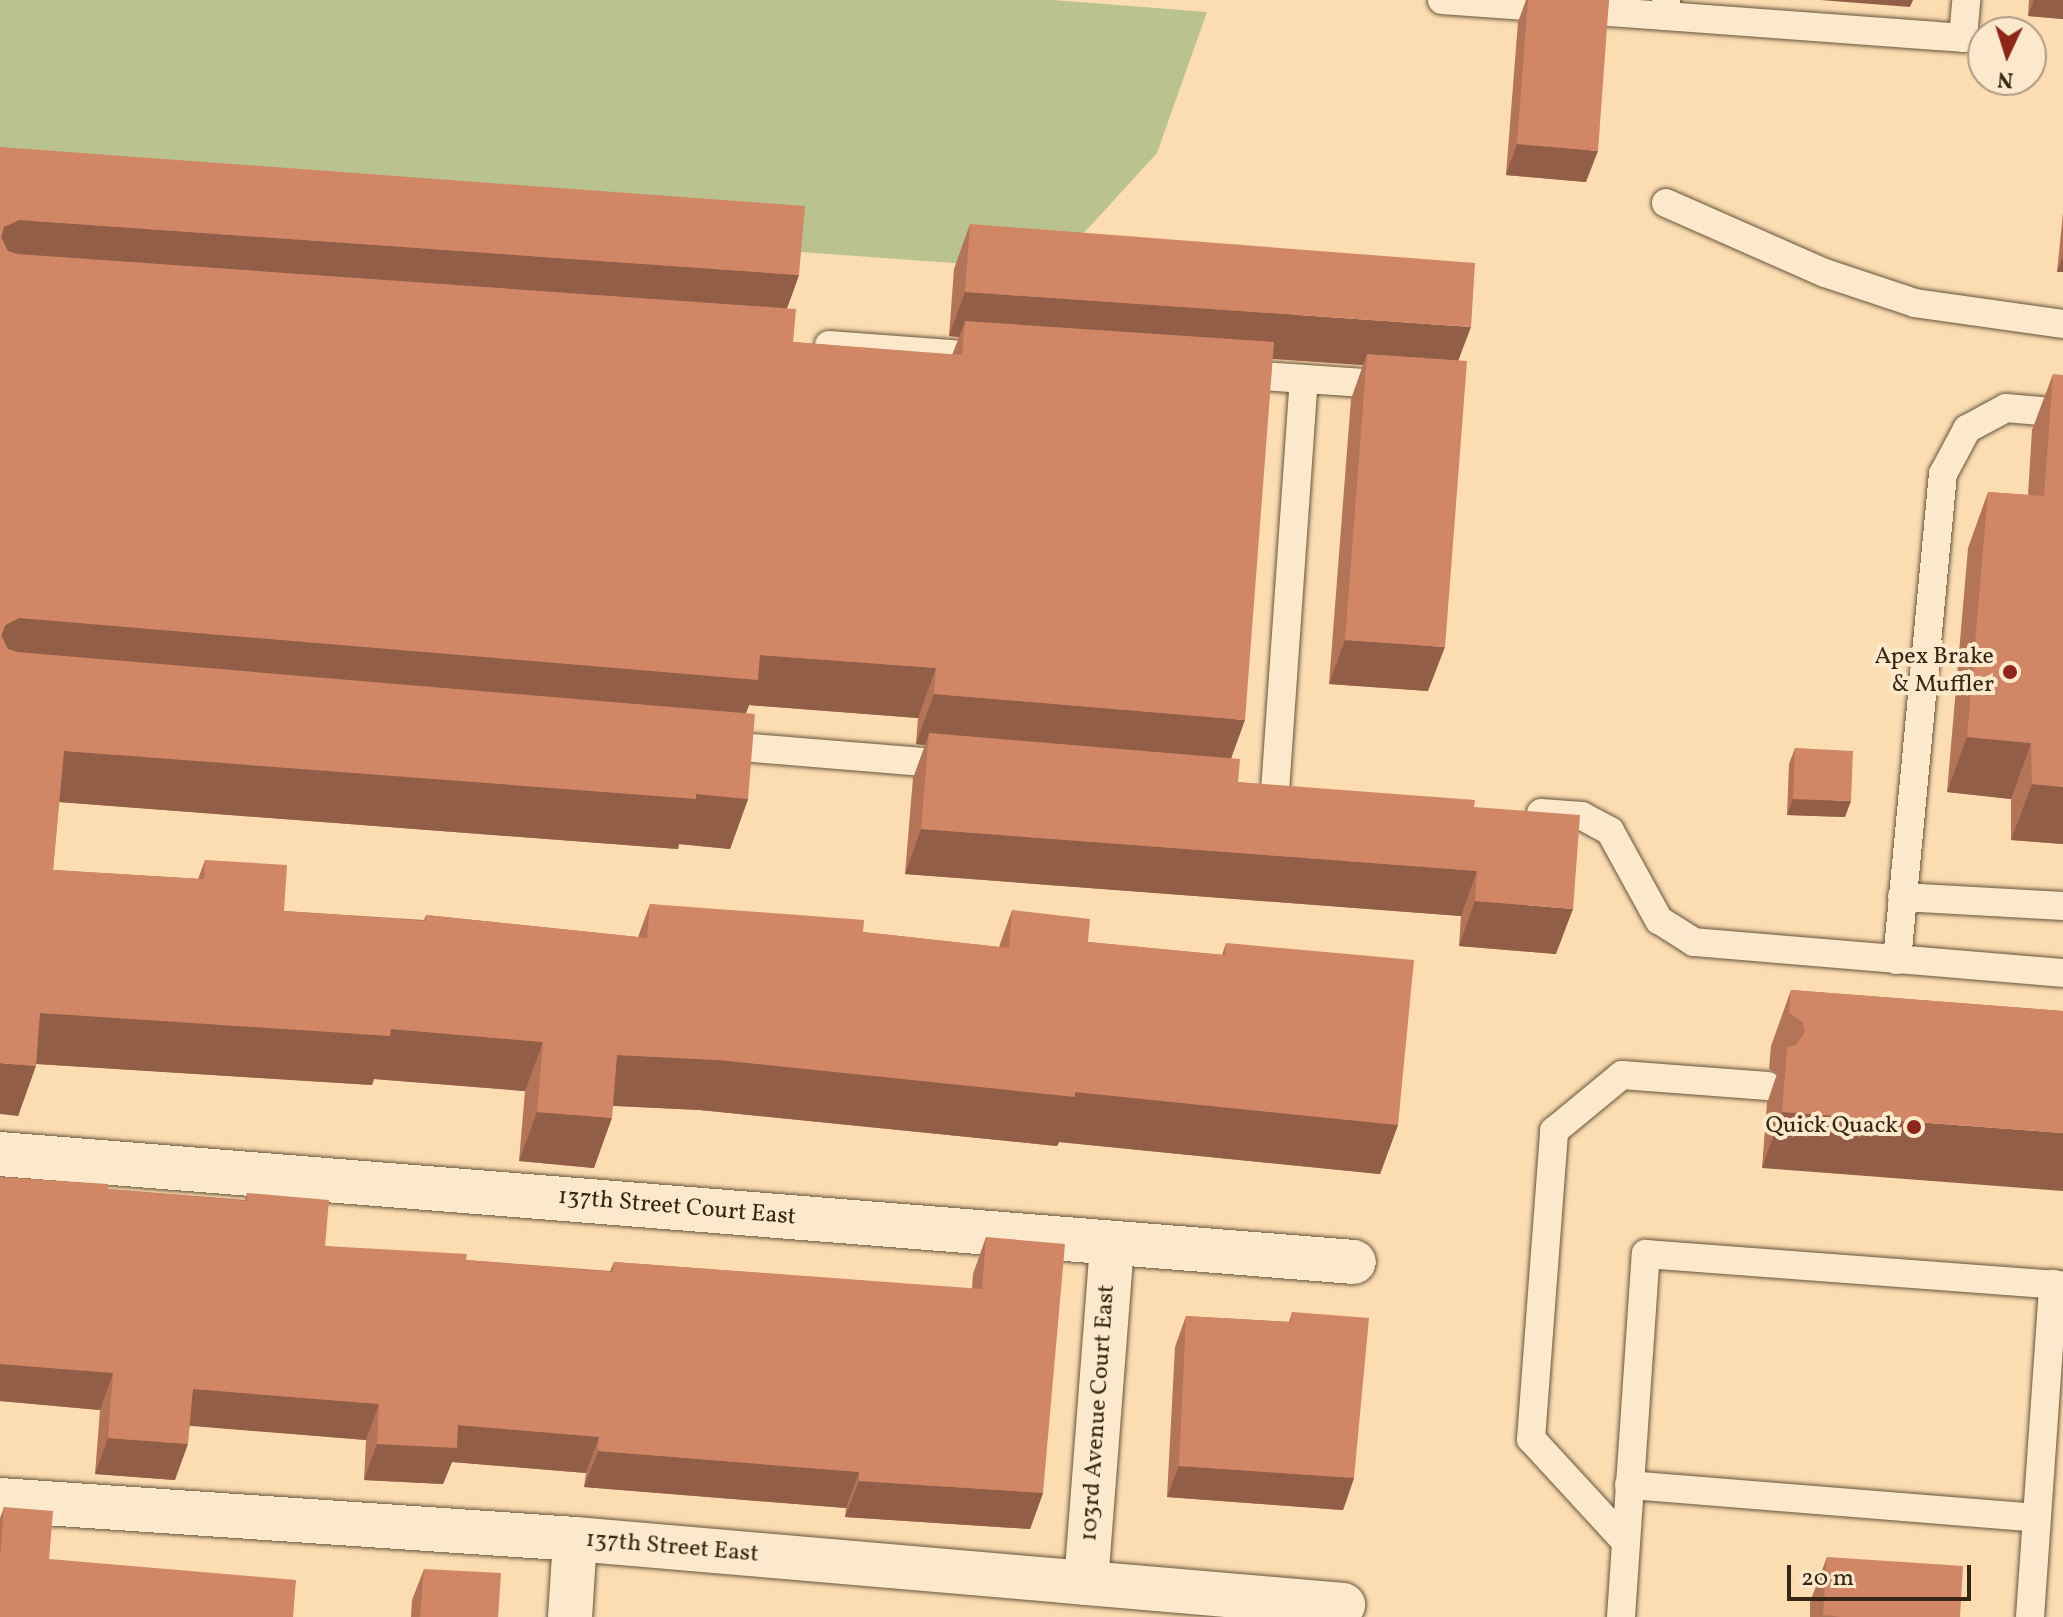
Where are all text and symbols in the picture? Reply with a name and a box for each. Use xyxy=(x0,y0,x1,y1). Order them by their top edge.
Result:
north arrow xyxy=(1967,16,2047,96)
text: N xyxy=(1996,62,2014,94)
place label: Apex Brake & Muffler xyxy=(1875,644,1994,700)
marker: Apex Brake & Muffler xyxy=(2001,663,2019,681)
place label: Quick Quack xyxy=(1765,1113,1898,1141)
marker: Quick Quack xyxy=(1905,1118,1923,1136)
street label: 137th Street Court East xyxy=(557,1183,797,1233)
street label: 103rd Avenue Court East xyxy=(1076,1284,1122,1542)
street label: 137th Street East xyxy=(584,1526,760,1570)
scale bar xyxy=(1791,1549,1975,1599)
text: 20 m xyxy=(1801,1562,1854,1596)

